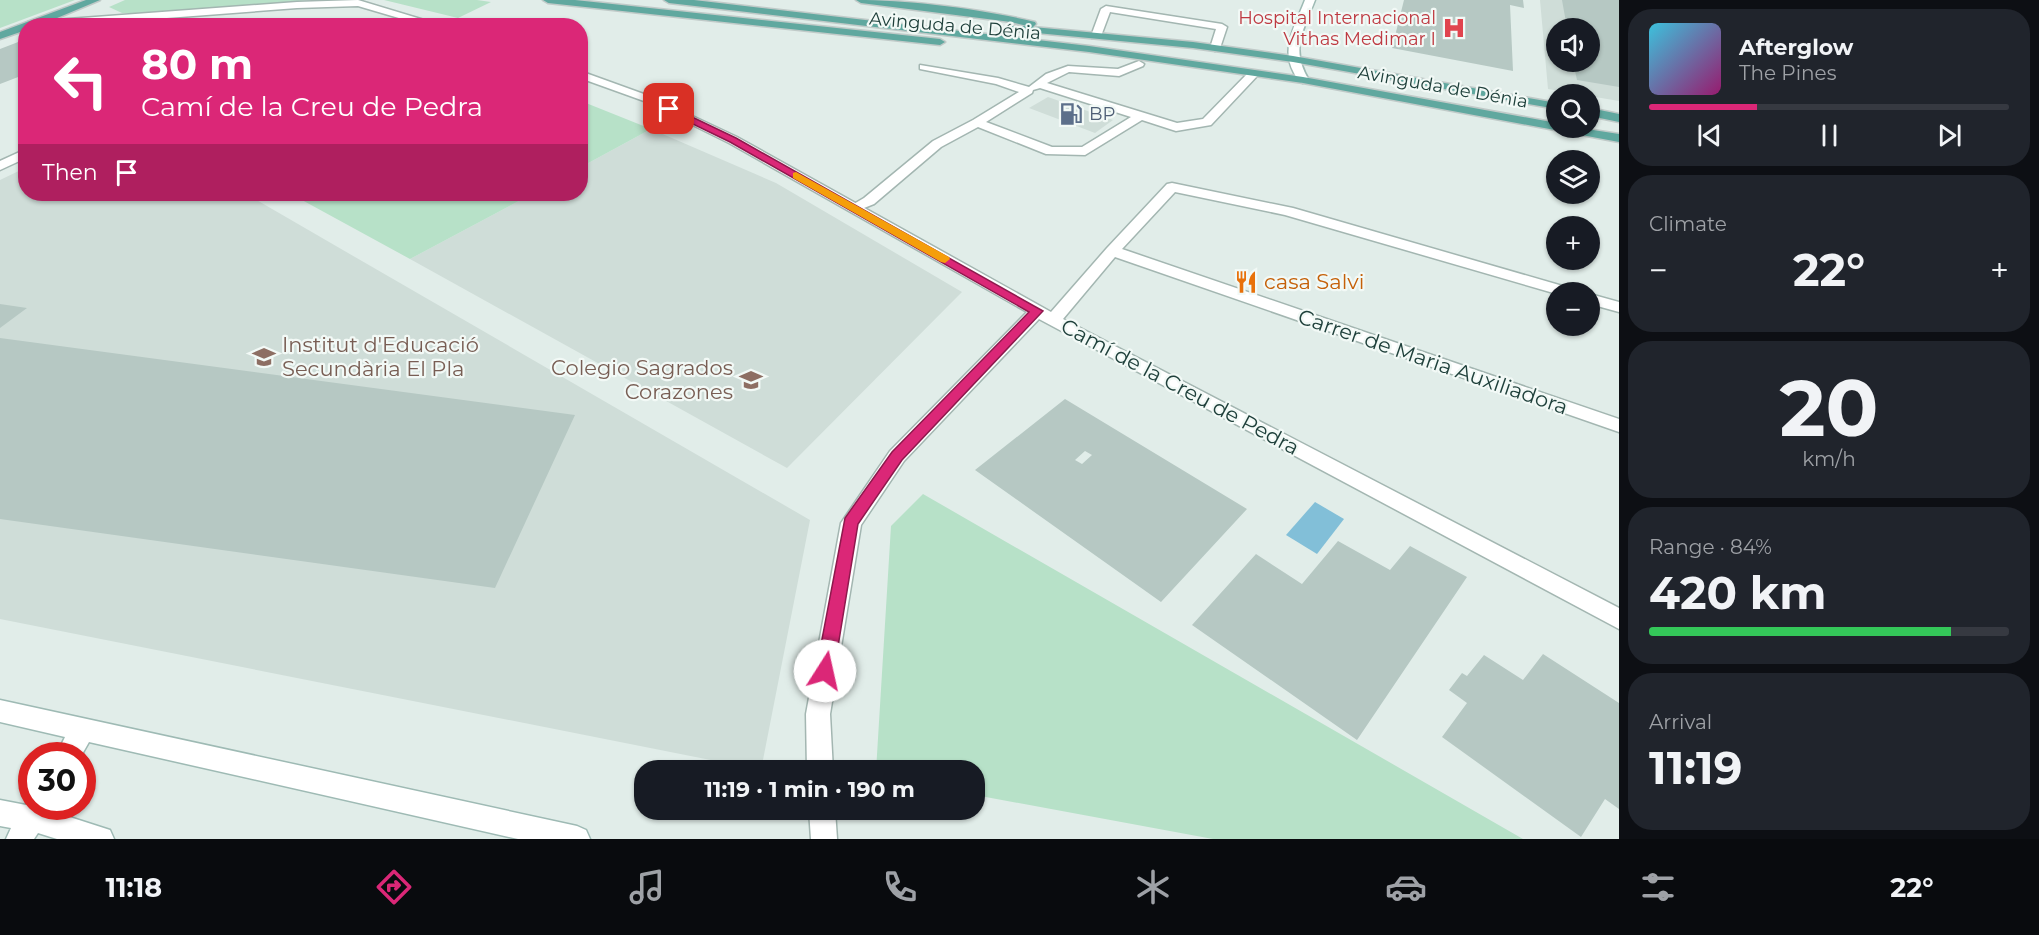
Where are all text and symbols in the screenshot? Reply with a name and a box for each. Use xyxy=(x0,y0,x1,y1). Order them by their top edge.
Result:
place label: Hospital Internacional Vithas Medimar I xyxy=(1238,7,1436,50)
street label: Avinguda de Dénia xyxy=(868,8,1042,44)
hospital icon: Hospital Internacional Vithas Medimar I xyxy=(1441,15,1467,41)
map controls xyxy=(1546,18,1600,336)
button: sound xyxy=(1546,18,1600,72)
text: Afterglow xyxy=(1739,34,1853,61)
text: 80 m xyxy=(141,38,253,90)
icon: left xyxy=(42,42,120,120)
street label: Avinguda de Dénia xyxy=(1356,61,1530,113)
text: The Pines xyxy=(1739,61,1836,85)
pin xyxy=(643,83,694,134)
button: search xyxy=(1546,84,1600,138)
text: Camí de la Creu de Pedra xyxy=(141,90,483,123)
icon: arrive xyxy=(652,92,685,125)
fuel station icon: BP xyxy=(1058,101,1084,127)
place label: BP xyxy=(1089,103,1116,125)
icon: previous xyxy=(1693,119,1726,152)
icon: pause xyxy=(1813,119,1846,152)
icon: next xyxy=(1933,119,1966,152)
button: layers xyxy=(1546,150,1600,204)
icon: arrive xyxy=(110,156,143,189)
text: Then xyxy=(42,159,98,186)
text: Climate xyxy=(1649,212,1727,236)
button: + xyxy=(1546,216,1600,270)
text: 22° xyxy=(1793,242,1865,297)
text: − xyxy=(1649,250,1668,290)
text: + xyxy=(1990,250,2009,290)
restaurant icon: casa Salvi xyxy=(1233,269,1259,295)
place label: casa Salvi xyxy=(1264,269,1364,294)
button: − xyxy=(1546,282,1600,336)
street label: Carrer de Maria Auxiliadora xyxy=(1295,304,1571,420)
street label: Camí de la Creu de Pedra xyxy=(1057,313,1304,460)
place label: Institut d'Educació Secundària El Pla xyxy=(282,332,479,381)
school or university icon: Institut d'Educació Secundària El Pla xyxy=(251,344,277,370)
place label: Colegio Sagrados Corazones xyxy=(551,355,733,404)
text: 20 xyxy=(1780,360,1878,456)
school or university icon: Colegio Sagrados Corazones xyxy=(738,367,764,393)
text: km/h xyxy=(1802,447,1856,471)
text: Range · 84% xyxy=(1649,535,1772,559)
text: 420 km xyxy=(1649,565,1826,620)
position arrow xyxy=(793,639,857,703)
text: Arrival xyxy=(1649,710,1712,734)
text: 11:19 xyxy=(1649,740,1742,795)
speed limit sign: 30 xyxy=(18,742,96,820)
text: 11:19 · 1 min · 190 m xyxy=(704,776,915,803)
icon: directions xyxy=(373,866,415,908)
icon: music xyxy=(626,866,668,908)
icon: phone xyxy=(879,866,921,908)
icon: climate xyxy=(1132,866,1174,908)
icon: car xyxy=(1385,866,1427,908)
icon: filters xyxy=(1637,866,1679,908)
text: 11:18 xyxy=(105,871,162,904)
text: 22° xyxy=(1890,871,1933,904)

